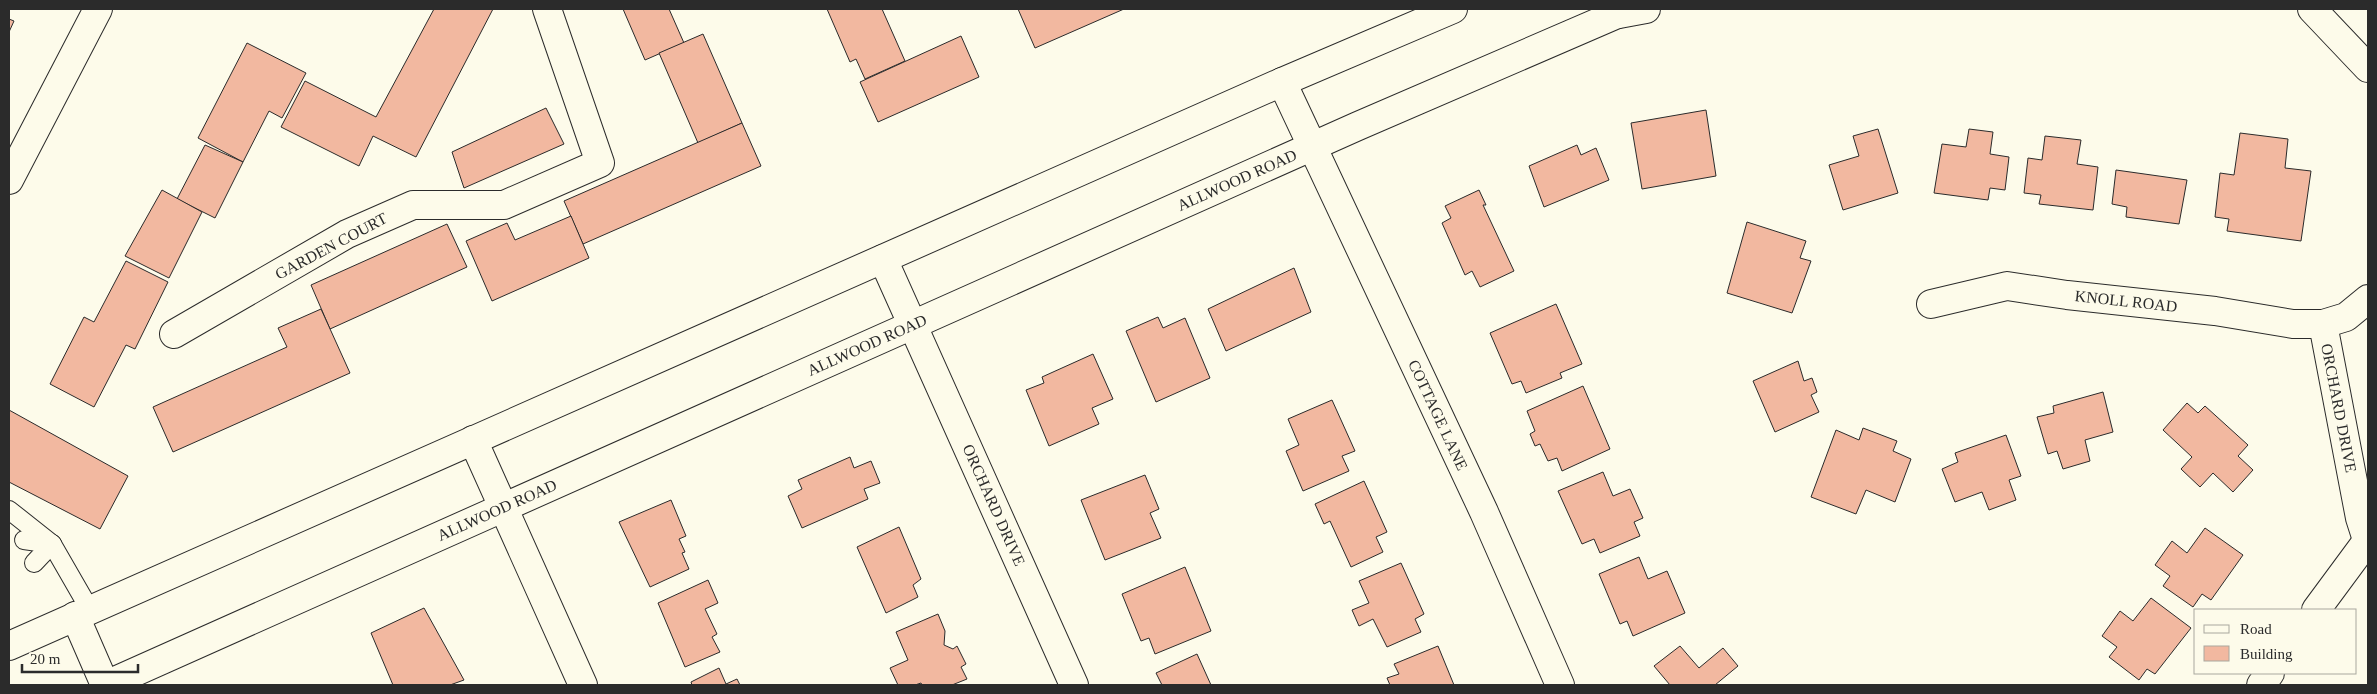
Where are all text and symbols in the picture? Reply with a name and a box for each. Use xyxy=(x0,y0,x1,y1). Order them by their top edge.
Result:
street label: ALLWOOD ROAD xyxy=(1175,146,1299,214)
street label: GARDEN COURT xyxy=(272,209,390,283)
street label: KNOLL ROAD xyxy=(2074,287,2178,315)
street label: ALLWOOD ROAD xyxy=(805,311,929,379)
street label: ORCHARD DRIVE xyxy=(2318,342,2360,474)
street label: COTTAGE LANE xyxy=(1405,357,1471,473)
street label: ORCHARD DRIVE xyxy=(960,442,1028,568)
street label: ALLWOOD ROAD xyxy=(435,476,559,544)
legend xyxy=(2194,609,2357,674)
text: Road xyxy=(2240,621,2272,637)
scale bar xyxy=(22,642,139,674)
text: Building xyxy=(2240,646,2293,662)
text: 20 m xyxy=(30,651,61,667)

